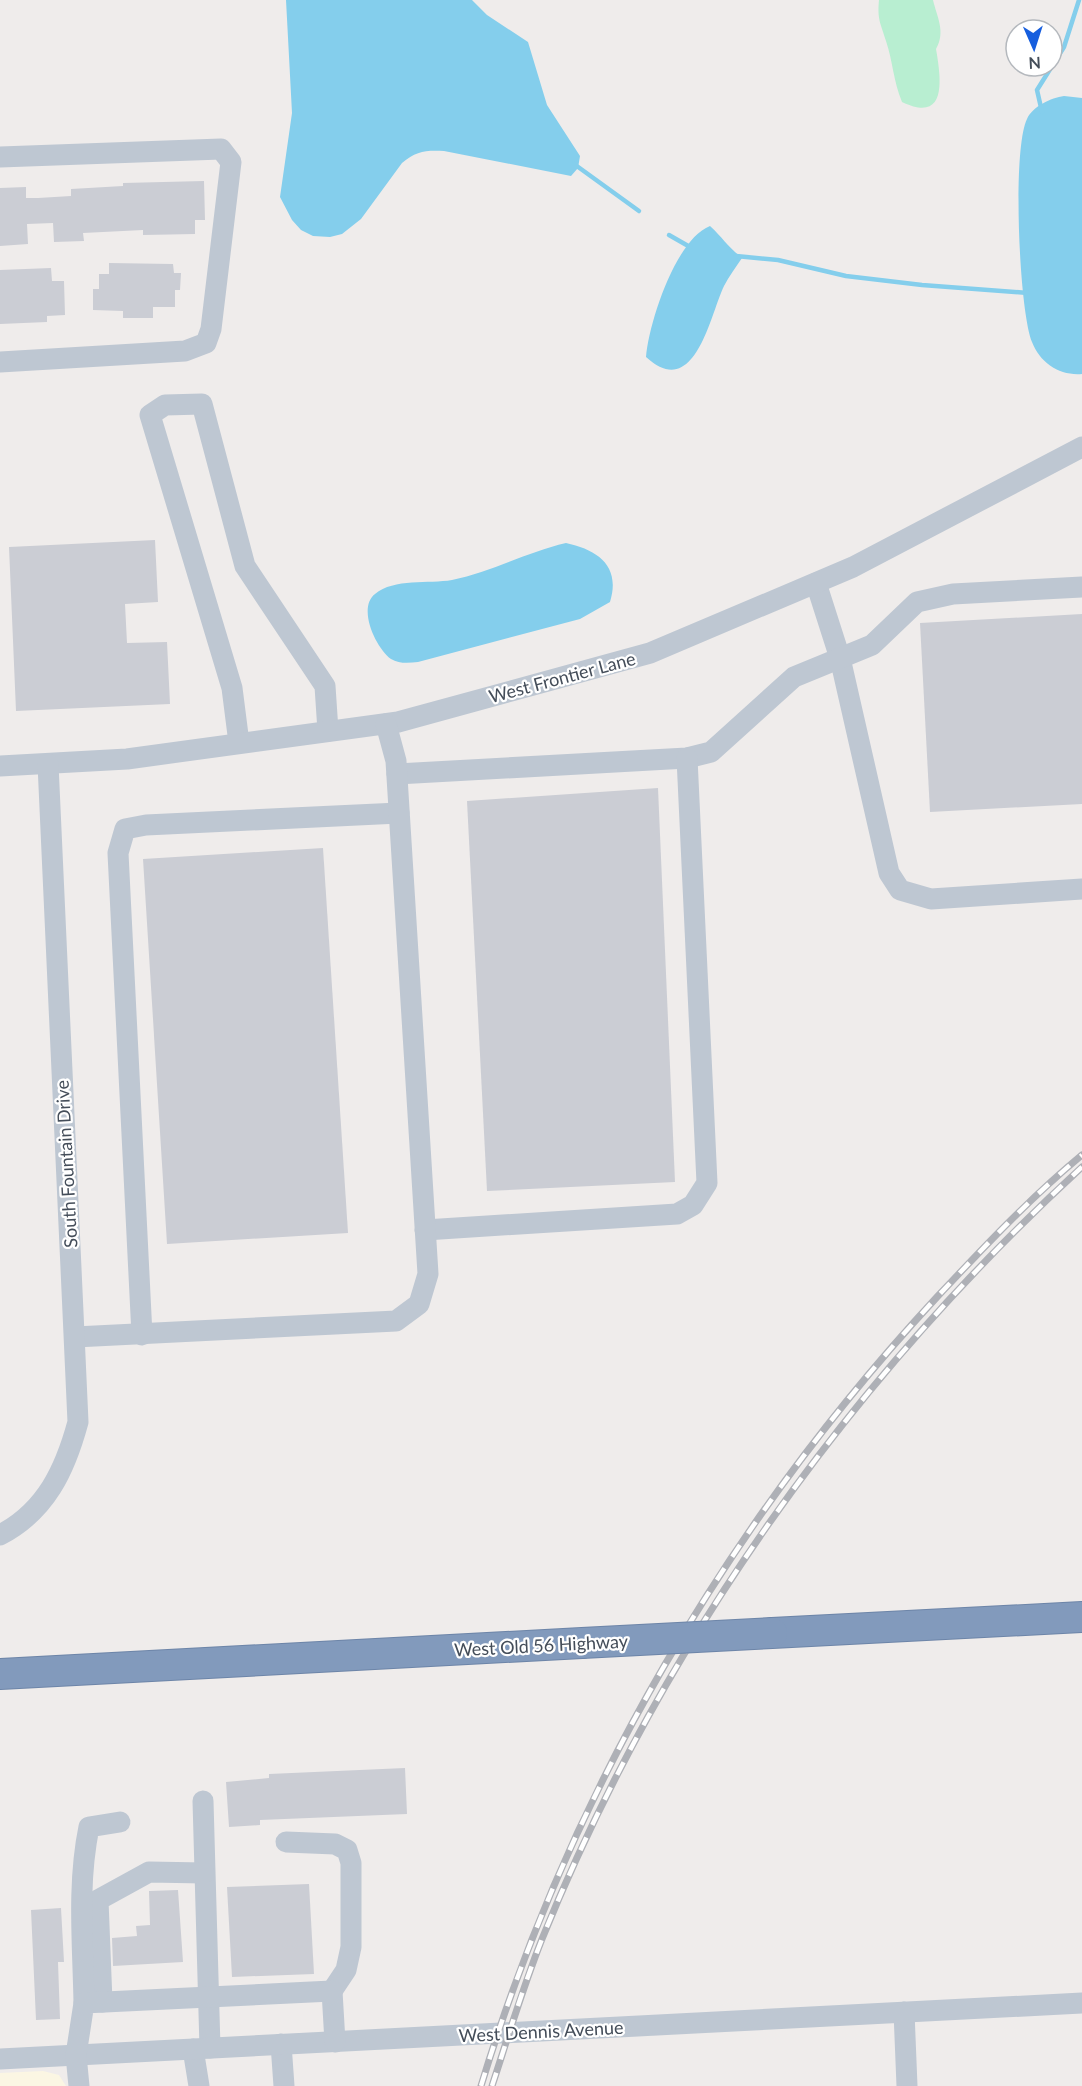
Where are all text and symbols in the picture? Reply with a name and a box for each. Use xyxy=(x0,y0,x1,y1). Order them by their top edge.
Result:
north arrow xyxy=(1004,18,1064,78)
text: N xyxy=(1028,54,1041,73)
street label: West Frontier Lane xyxy=(486,647,638,707)
street label: South Fountain Drive xyxy=(51,1080,81,1248)
street label: West Old 56 Highway xyxy=(454,1629,629,1661)
street label: West Dennis Avenue xyxy=(458,2016,624,2046)

